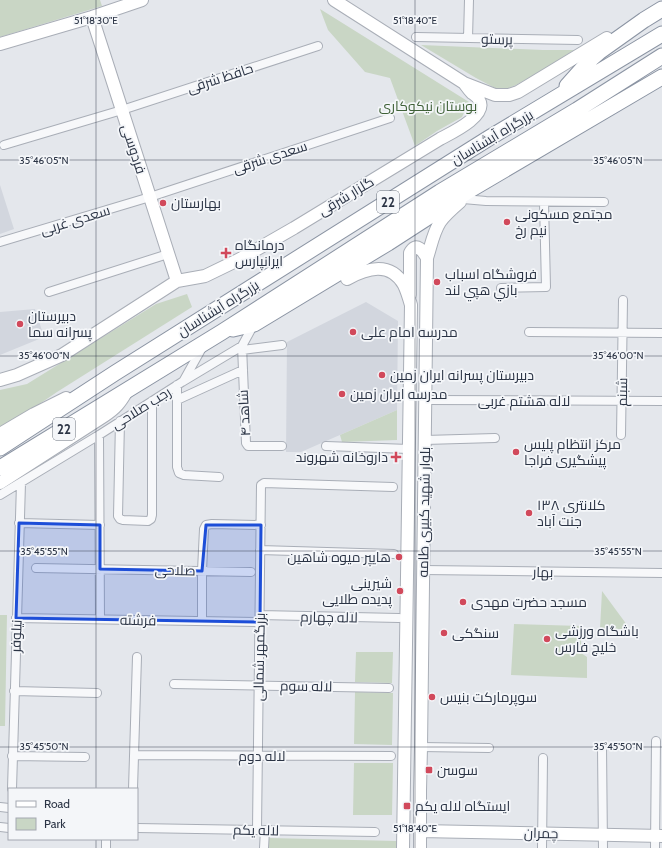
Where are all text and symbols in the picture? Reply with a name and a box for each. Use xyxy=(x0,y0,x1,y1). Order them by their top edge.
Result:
text: 51°18'30"E xyxy=(74,14,118,27)
text: 51°18'40"E xyxy=(393,14,437,27)
street label: پرستو xyxy=(481,30,513,49)
street label: حافظ شرقی xyxy=(185,59,255,97)
park label: بوستان نیکوکاری xyxy=(379,97,477,115)
street label: بزرگراه آبشناسان xyxy=(447,105,537,169)
street label: فردوسی xyxy=(118,122,150,176)
street label: سعدی شرقی xyxy=(230,136,310,178)
text: 35°46'05"N xyxy=(19,154,69,167)
text: 35°46'05"N xyxy=(593,154,643,167)
street label: گلزار شرقی xyxy=(315,172,377,220)
road number: 22 xyxy=(377,191,399,213)
place label: بهارستان xyxy=(171,194,221,212)
marker: بهارستان xyxy=(158,198,168,208)
street label: سعدی غربی xyxy=(38,201,112,239)
place label: مجتمع مسکونی نیم رخ xyxy=(515,205,612,240)
marker: مجتمع مسکونی نیم رخ xyxy=(502,217,512,227)
place label: درمانگاه ایرانپارس xyxy=(235,236,285,271)
marker: درمانگاه ایرانپارس xyxy=(220,247,232,259)
place label: فروشگاه اسباب بازي هپي لند xyxy=(445,265,537,302)
street label: بزرگراه آبشناسان xyxy=(174,276,262,340)
marker: فروشگاه اسباب بازي هپي لند xyxy=(432,277,442,287)
place label: دبیرستان پسرانه سما xyxy=(28,307,92,342)
marker: دبیرستان پسرانه سما xyxy=(15,319,25,329)
place label: مدرسه امام علی xyxy=(361,323,458,342)
marker: مدرسه امام علی xyxy=(348,327,358,337)
text: 35°46'00"N xyxy=(19,349,69,362)
text: 35°46'00"N xyxy=(593,349,643,362)
place label: دبیرستان پسرانه ایران زمین xyxy=(390,366,534,385)
marker: دبیرستان پسرانه ایران زمین xyxy=(377,370,387,380)
street label: شبنم xyxy=(613,377,632,407)
street label: رجب صلاحی xyxy=(108,383,174,433)
place label: مدرسه ایران زمین xyxy=(350,385,448,403)
street label: شاهد ۴ xyxy=(234,389,254,437)
marker: مدرسه ایران زمین xyxy=(337,389,347,399)
street label: لاله هشتم غربی xyxy=(478,392,570,411)
road number: 22 xyxy=(53,418,75,440)
place label: مرکز انتظام پلیس پیشگیری فراجا xyxy=(524,435,621,470)
street label: بلوار شهید کبیری طامه xyxy=(414,446,434,578)
marker: مرکز انتظام پلیس پیشگیری فراجا xyxy=(511,447,521,457)
place label: داروخانه شهروند xyxy=(295,448,388,466)
marker: داروخانه شهروند xyxy=(391,452,401,462)
place label: کلانتری ۱۳۸ جنت آباد xyxy=(537,496,605,530)
marker: کلانتری ۱۳۸ جنت آباد xyxy=(524,508,534,518)
text: 35°45'55"N xyxy=(20,545,68,558)
text: 35°45'55"N xyxy=(594,545,642,558)
place label: هایپر میوه شاهین xyxy=(287,548,391,567)
marker: هایپر میوه شاهین xyxy=(394,552,404,562)
street label: صلاحی xyxy=(154,561,196,579)
street label: بهار xyxy=(531,563,554,581)
place label: شيرينی پديده طلايی xyxy=(322,574,392,609)
marker: شيرينی پديده طلايی xyxy=(395,586,405,596)
place label: مسجد حضرت مهدی xyxy=(471,593,587,611)
marker: مسجد حضرت مهدی xyxy=(458,597,468,607)
street label: لاله چهارم xyxy=(300,607,358,628)
street label: فرشته xyxy=(120,611,156,629)
street label: بزرگمهر شمالی xyxy=(249,613,269,701)
street label: نیلوفر xyxy=(6,619,26,654)
place label: باشگاه ورزشی خلیج فارس xyxy=(555,622,639,656)
place label: سنگکی xyxy=(452,624,499,642)
marker: سنگکی xyxy=(439,628,449,638)
marker: باشگاه ورزشی خلیج فارس xyxy=(542,634,552,644)
street label: لاله سوم xyxy=(280,677,332,696)
place label: سوپرمارکت بنیس xyxy=(440,688,537,707)
marker: سوپرمارکت بنیس xyxy=(427,692,437,702)
text: 35°45'50"N xyxy=(19,740,69,753)
text: 35°45'50"N xyxy=(593,740,643,753)
street label: لاله دوم xyxy=(238,747,286,766)
place label: سوسن xyxy=(437,761,478,779)
marker: سوسن xyxy=(424,765,434,775)
legend xyxy=(8,788,138,840)
text: Road xyxy=(44,796,70,811)
place label: ایستگاه لاله یکم xyxy=(415,797,510,816)
marker: ایستگاه لاله یکم xyxy=(402,801,412,811)
text: Park xyxy=(44,816,66,831)
street label: لاله یکم xyxy=(233,821,279,840)
text: 51°18'40"E xyxy=(393,822,437,835)
street label: چمران xyxy=(524,824,558,843)

